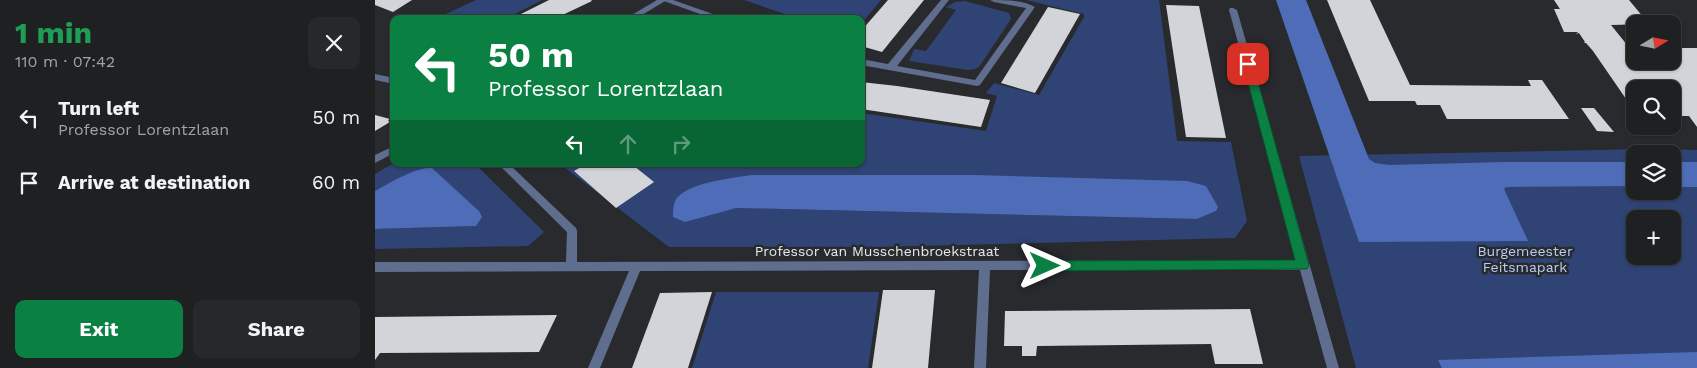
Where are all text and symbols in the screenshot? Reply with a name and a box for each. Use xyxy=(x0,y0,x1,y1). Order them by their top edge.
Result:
text: 1 min xyxy=(15,15,92,50)
north arrow xyxy=(1626,15,1681,70)
map controls xyxy=(1626,15,1681,265)
button: close xyxy=(308,17,360,69)
text: 50 m xyxy=(488,34,574,76)
icon: left xyxy=(405,35,470,100)
pin xyxy=(1227,43,1269,85)
icon: arrive xyxy=(1234,50,1262,78)
text: 110 m · 07:42 xyxy=(15,52,115,71)
text: Professor Lorentzlaan xyxy=(488,76,723,101)
button: search xyxy=(1626,80,1681,135)
text: Turn left xyxy=(58,97,139,120)
icon: left xyxy=(15,104,43,132)
text: 50 m xyxy=(313,106,360,129)
text: Professor Lorentzlaan xyxy=(58,120,229,139)
icon: left xyxy=(561,130,589,158)
icon: ahead xyxy=(614,130,642,158)
icon: right xyxy=(667,130,695,158)
button: layers xyxy=(1626,145,1681,200)
icon: arrive xyxy=(15,169,43,197)
text: Arrive at destination xyxy=(58,171,250,194)
text: 60 m xyxy=(312,171,360,194)
button: + xyxy=(1626,210,1681,265)
position arrow xyxy=(1018,239,1070,291)
street label: Professor van Musschenbroekstraat xyxy=(755,243,999,259)
park label: Burgemeester Feitsmapark xyxy=(1477,243,1573,275)
button: Exit xyxy=(15,300,183,358)
button: Share xyxy=(193,300,360,358)

